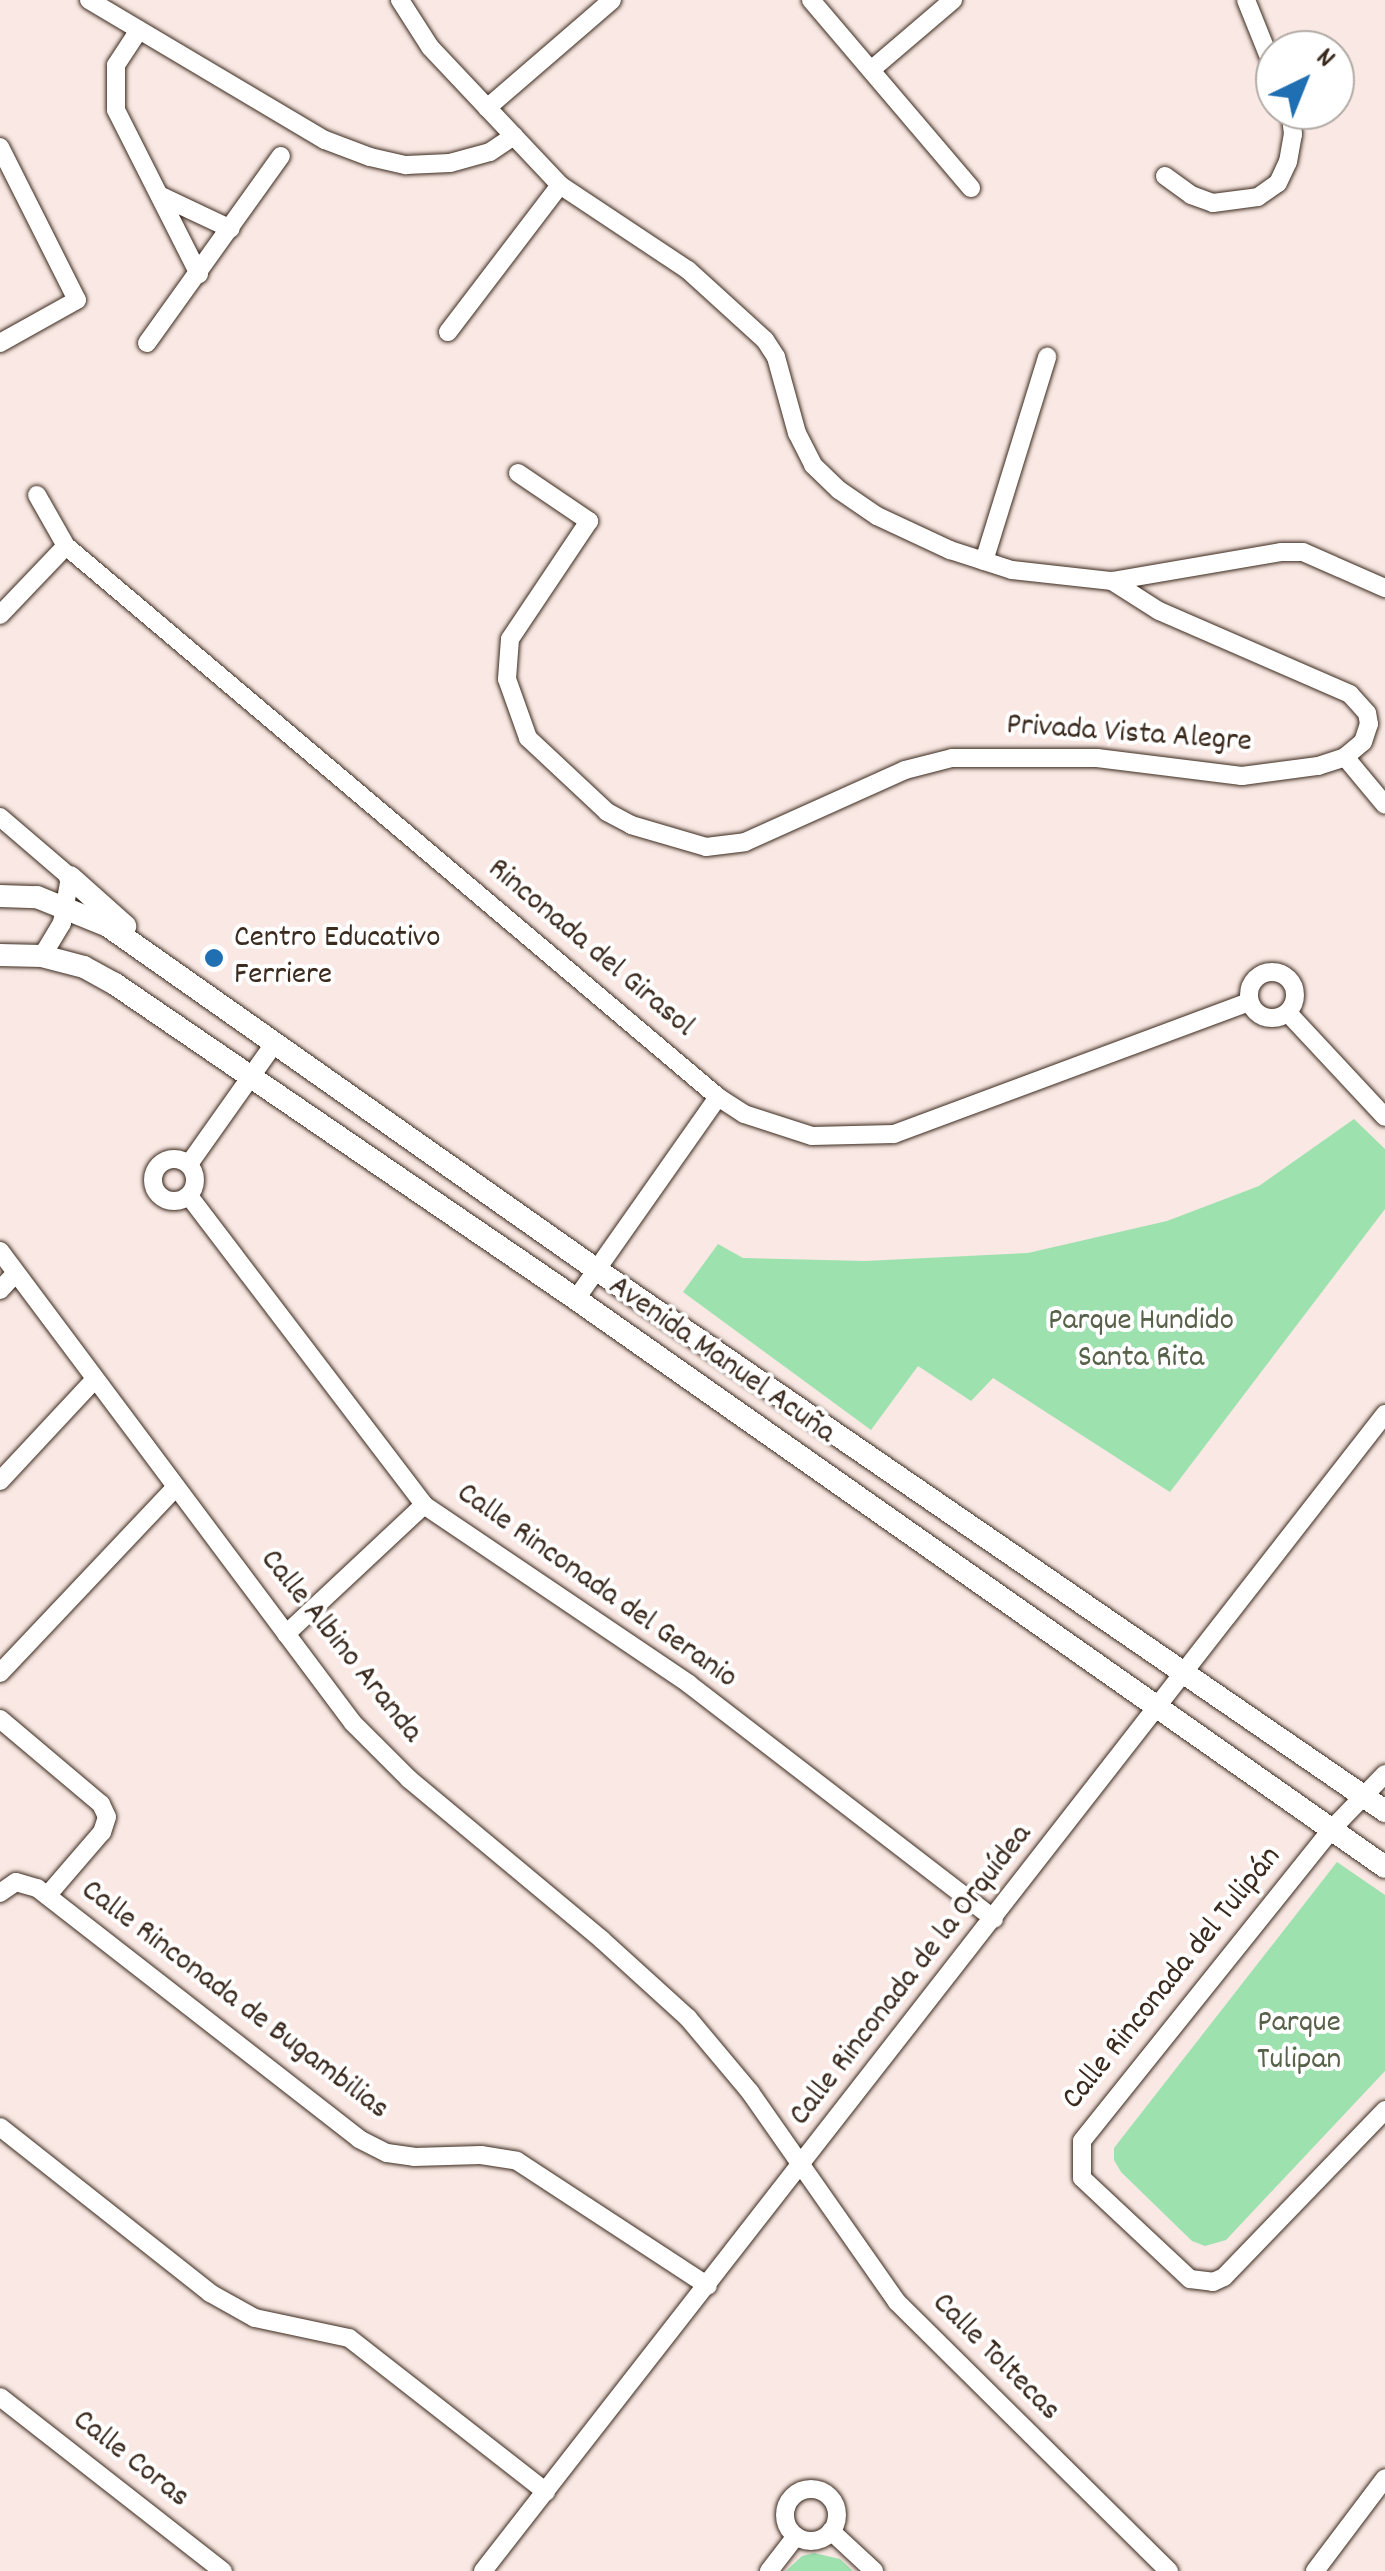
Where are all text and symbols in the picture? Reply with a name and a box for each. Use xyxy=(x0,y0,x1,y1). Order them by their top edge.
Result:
north arrow xyxy=(1255,30,1355,130)
text: N xyxy=(1305,40,1343,79)
street label: Privada Vista Alegre xyxy=(1005,707,1253,763)
street label: Rinconada del Girasol xyxy=(479,851,701,1047)
place label: Centro Educativo Ferriere xyxy=(234,921,440,996)
marker: Centro Educativo Ferriere xyxy=(203,947,225,969)
street label: Avenida Manuel Acuña xyxy=(600,1268,842,1454)
park label: Parque Hundido Santa Rita xyxy=(1048,1304,1234,1379)
street label: Calle Rinconada del Geranio xyxy=(448,1475,744,1699)
street label: Calle Albino Aranda xyxy=(250,1543,430,1751)
street label: Calle Rinconada de la Orquídea xyxy=(782,1817,1042,2135)
street label: Calle Rinconada del Tulipán xyxy=(1055,1840,1291,2118)
street label: Calle Rinconada de Bugambilias xyxy=(72,1873,396,2129)
park label: Parque Tulipan xyxy=(1257,2006,1341,2081)
street label: Calle Toltecas xyxy=(923,2286,1067,2430)
street label: Calle Coras xyxy=(64,2402,196,2518)

